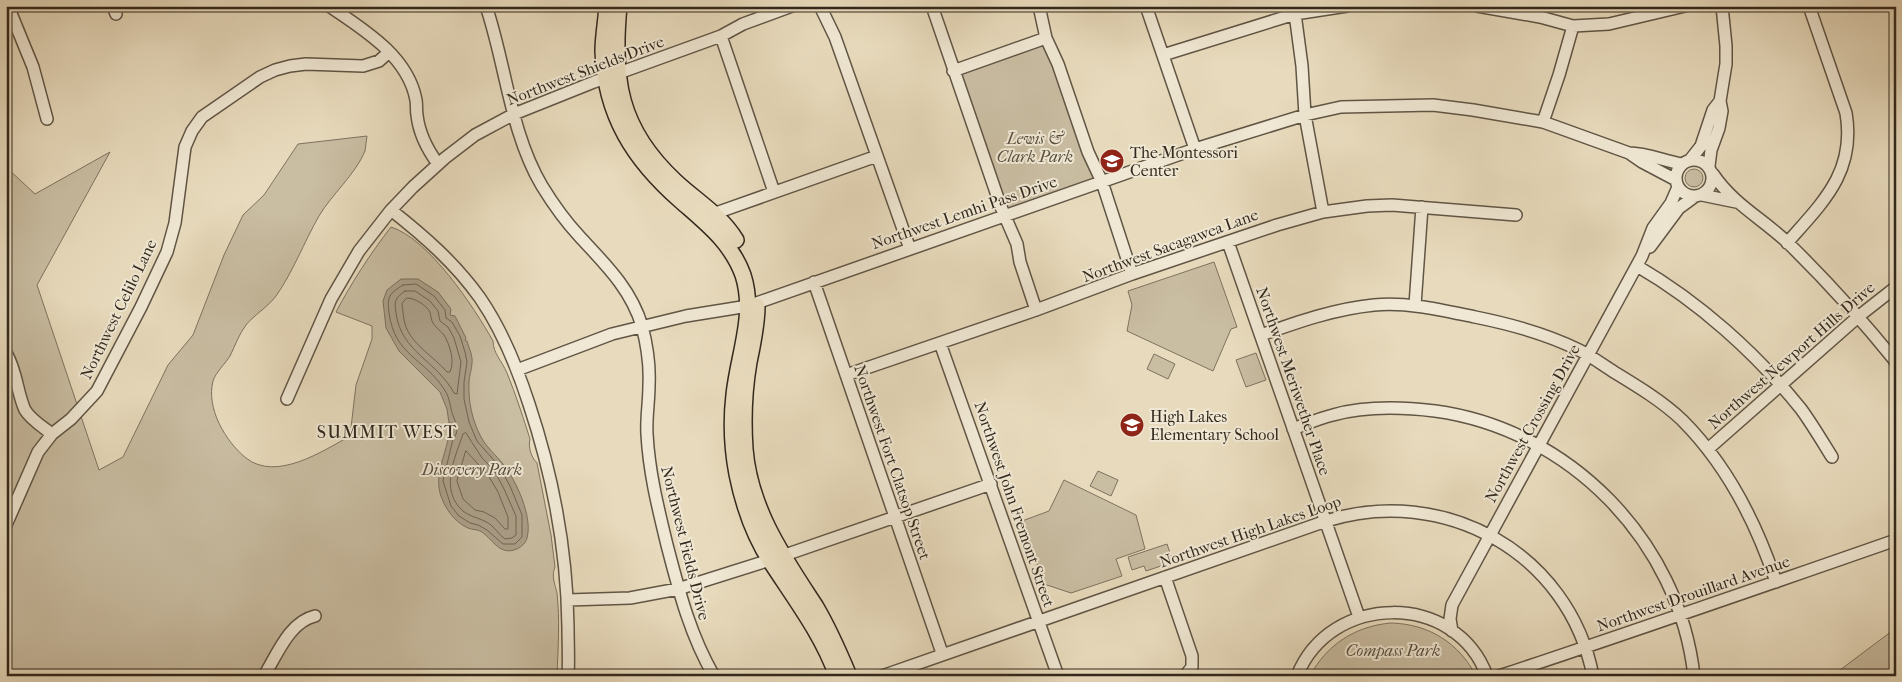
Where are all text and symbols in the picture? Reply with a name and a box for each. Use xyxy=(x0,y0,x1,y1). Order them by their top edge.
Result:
street label: Northwest Shields Drive xyxy=(504,32,667,109)
park label: Lewis & Clark Park xyxy=(997,129,1073,166)
place label: The Montessori Center xyxy=(1130,143,1238,180)
school or university icon: The Montessori Center xyxy=(1099,148,1125,174)
street label: Northwest Lemhi Pass Drive xyxy=(869,172,1060,253)
street label: Northwest Sacagawea Lane xyxy=(1080,205,1261,286)
street label: Northwest Celilo Lane xyxy=(76,236,161,382)
street label: Northwest Newport Hills Drive xyxy=(1704,278,1879,433)
street label: Northwest Meriwether Place xyxy=(1252,284,1335,478)
street label: Northwest Crossing Drive xyxy=(1481,341,1584,506)
street label: Northwest Fort Clatsop Street xyxy=(850,362,935,562)
street label: Northwest John Fremont Street xyxy=(970,399,1059,610)
place label: High Lakes Elementary School xyxy=(1150,407,1279,444)
school or university icon: High Lakes Elementary School xyxy=(1119,412,1145,438)
district label: SUMMIT WEST xyxy=(317,422,457,443)
park label: Discovery Park xyxy=(421,460,522,479)
street label: Northwest Fields Drive xyxy=(657,464,714,622)
street label: Northwest High Lakes Loop xyxy=(1157,491,1344,572)
street label: Northwest Drouillard Avenue xyxy=(1594,551,1792,635)
park label: Compass Park xyxy=(1346,641,1440,660)

